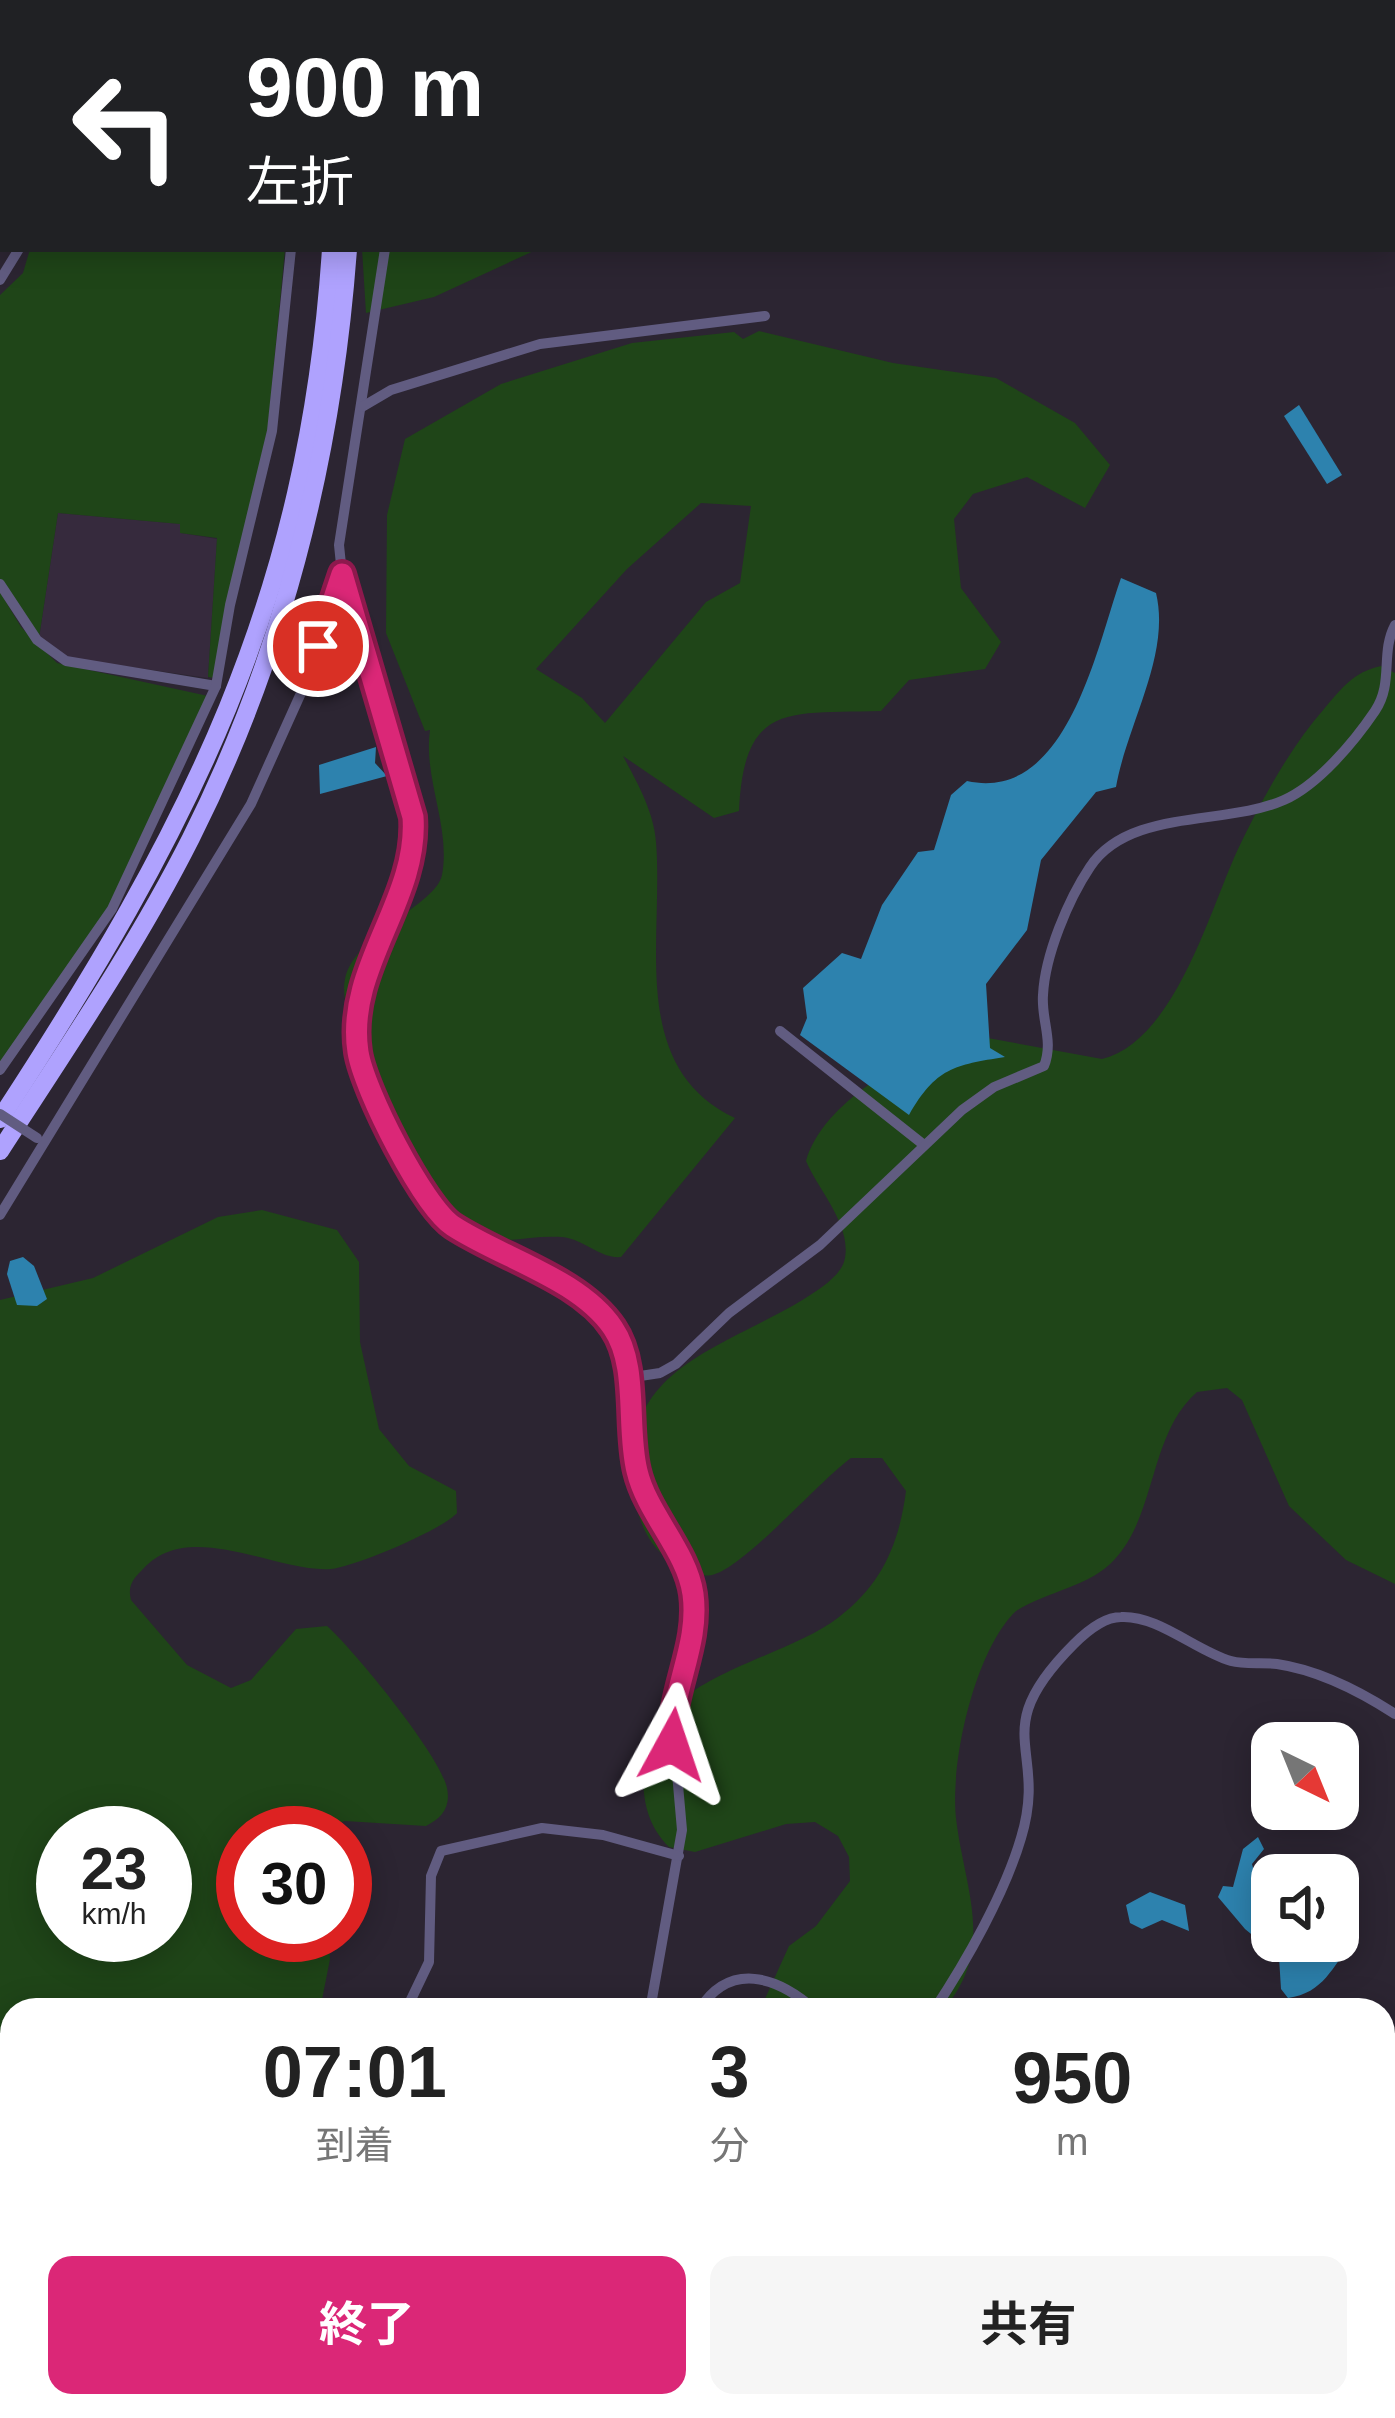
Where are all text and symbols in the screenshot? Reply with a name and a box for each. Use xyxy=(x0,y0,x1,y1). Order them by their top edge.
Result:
text: 900 m xyxy=(246,40,484,134)
icon: left xyxy=(48,48,204,204)
text: 左折 xyxy=(246,152,354,212)
pin xyxy=(267,595,369,697)
icon: arrive xyxy=(285,613,351,679)
position arrow xyxy=(609,1682,735,1808)
north arrow xyxy=(1251,1722,1359,1830)
map controls xyxy=(1251,1722,1359,1962)
speed limit sign: 30 xyxy=(216,1806,372,1962)
text: 23 xyxy=(81,1835,147,1902)
button: sound xyxy=(1251,1854,1359,1962)
text: km/h xyxy=(81,1897,147,1930)
text: 07:01 xyxy=(263,2032,447,2112)
text: 3 xyxy=(709,2032,750,2112)
text: 950 xyxy=(1012,2038,1132,2118)
text: m xyxy=(1056,2120,1088,2163)
text: 到着 xyxy=(316,2124,394,2167)
text: 分 xyxy=(710,2124,749,2167)
button: 終了 xyxy=(48,2256,686,2394)
button: 共有 xyxy=(710,2256,1347,2394)

